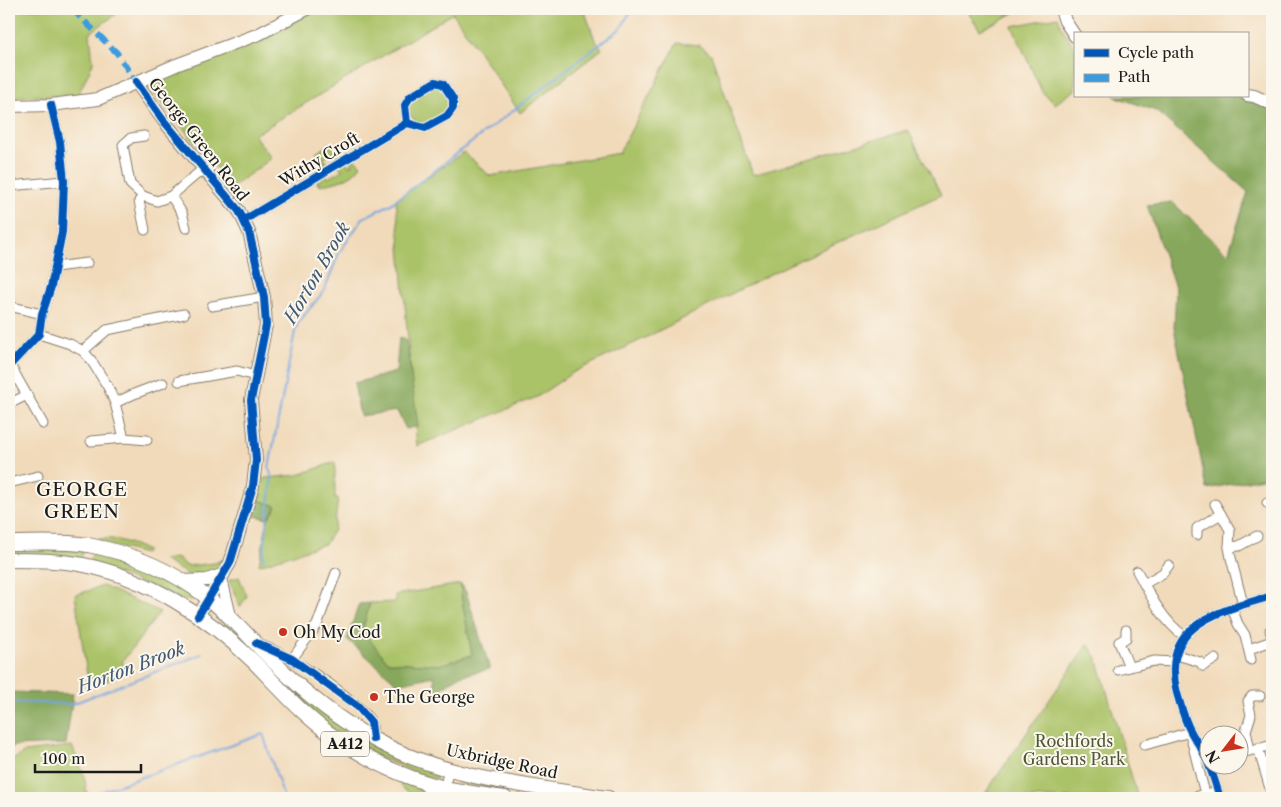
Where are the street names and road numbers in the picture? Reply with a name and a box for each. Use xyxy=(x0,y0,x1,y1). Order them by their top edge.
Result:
street label: George Green Road xyxy=(145,73,254,205)
street label: Withy Croft xyxy=(274,127,363,191)
road number: A412 xyxy=(321,732,369,756)
street label: Uxbridge Road xyxy=(444,739,560,783)

